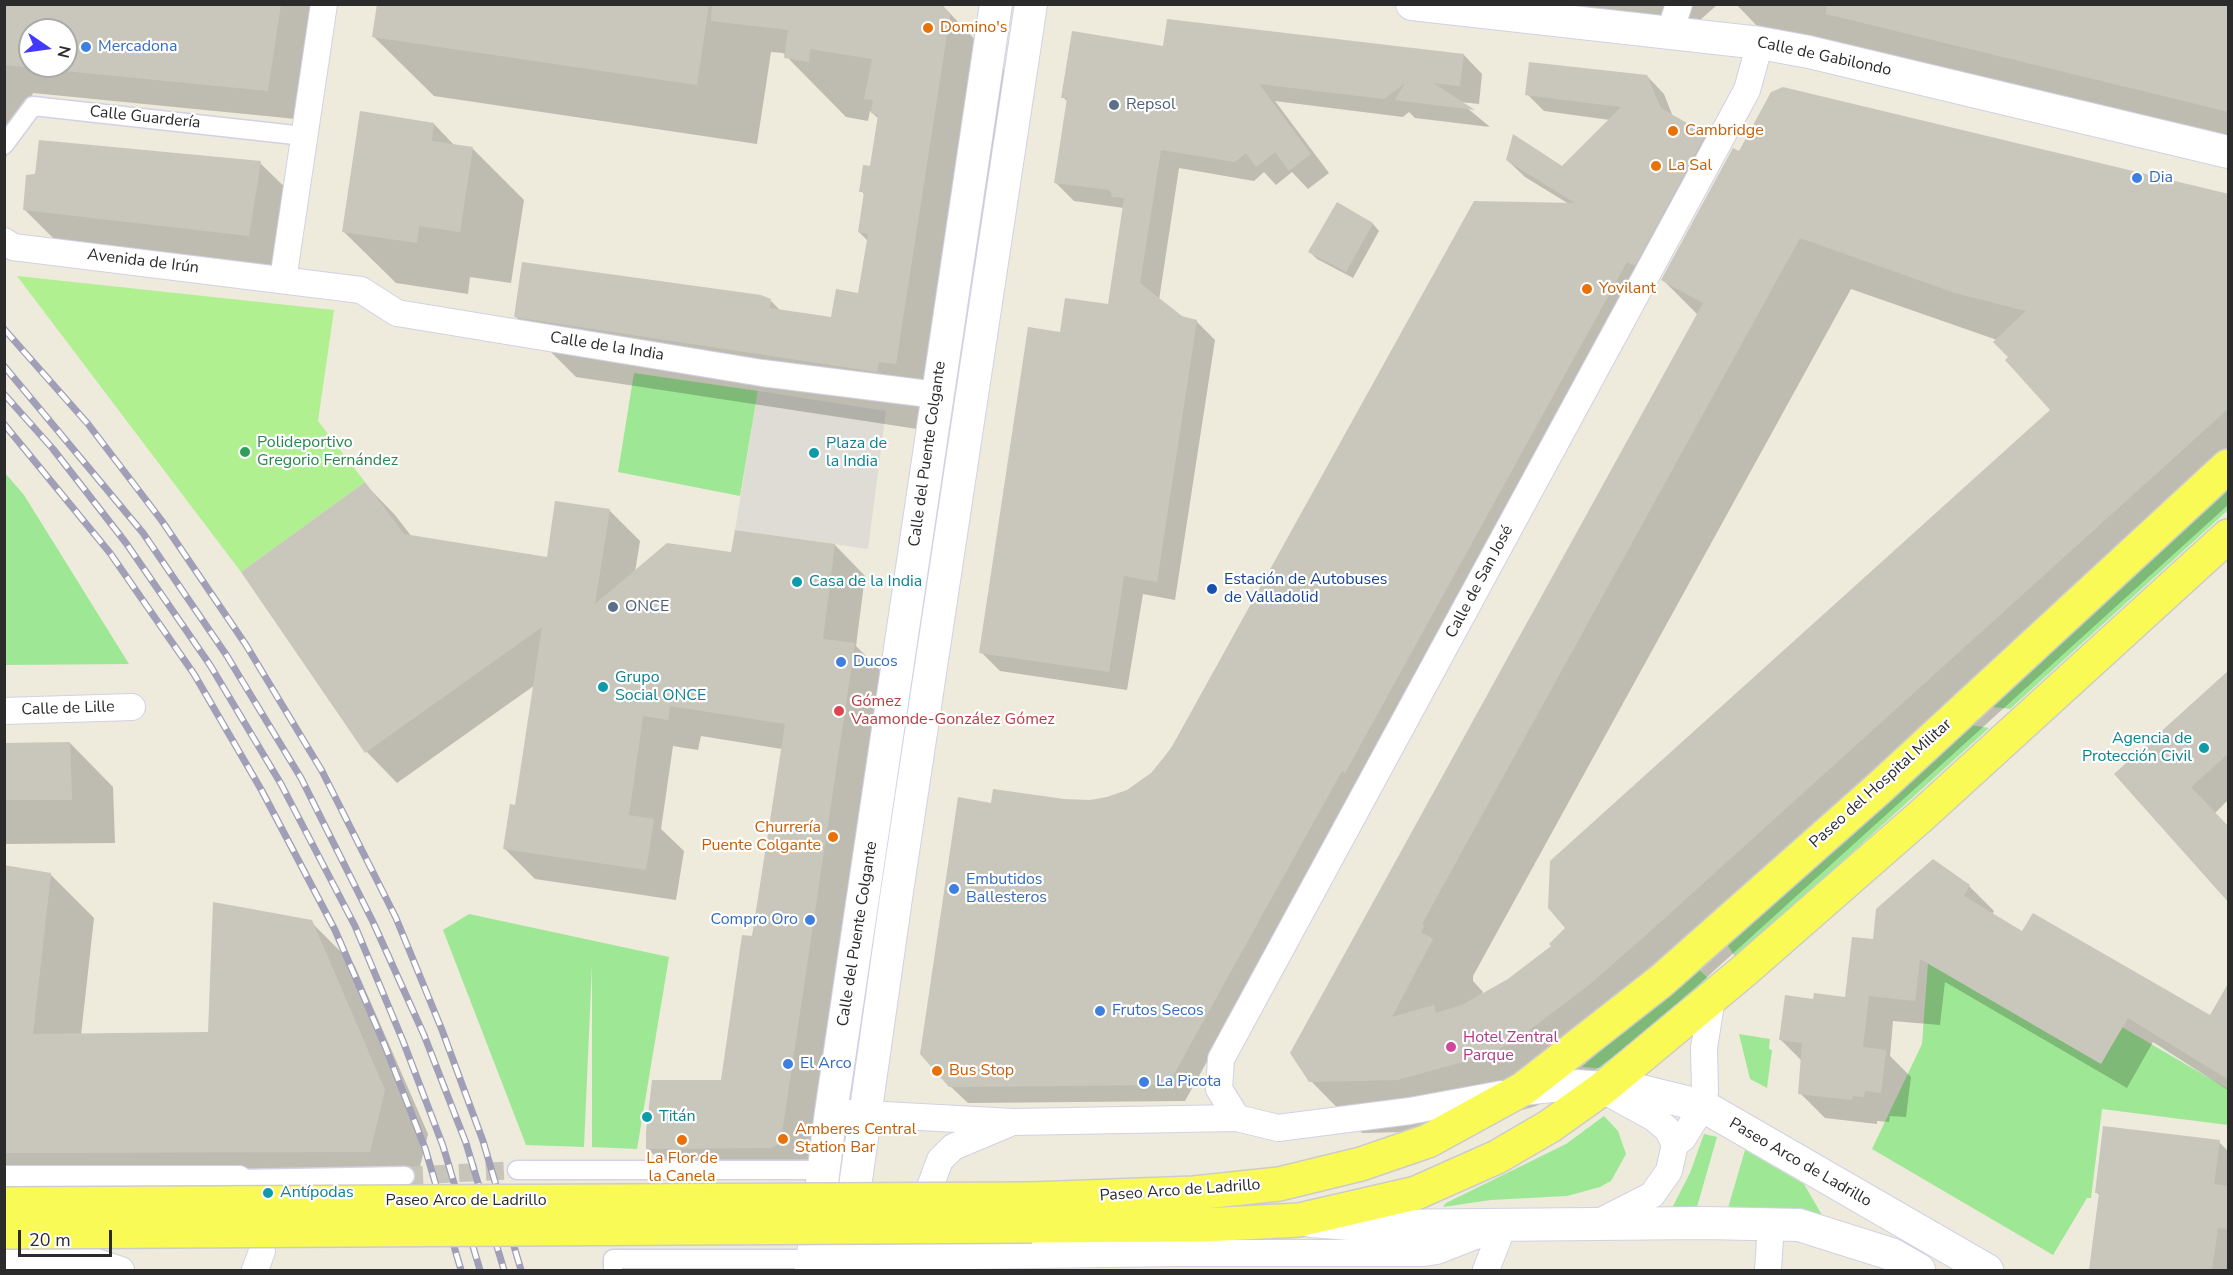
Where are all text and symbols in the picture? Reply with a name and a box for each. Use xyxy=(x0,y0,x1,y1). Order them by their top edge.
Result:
north arrow xyxy=(18,18,78,78)
place label: Domino's xyxy=(940,18,1007,38)
marker: Domino's xyxy=(921,21,935,35)
street label: Calle de Gabilondo xyxy=(1755,33,1893,81)
place label: Mercadona xyxy=(98,37,177,57)
marker: Mercadona xyxy=(79,40,93,54)
text: N xyxy=(52,43,76,60)
place label: Repsol xyxy=(1126,95,1176,115)
marker: Repsol xyxy=(1107,98,1121,112)
street label: Calle Guardería xyxy=(89,103,201,133)
place label: Cambridge xyxy=(1685,121,1764,141)
marker: Cambridge xyxy=(1666,124,1680,138)
place label: La Sal xyxy=(1668,156,1712,176)
marker: La Sal xyxy=(1649,159,1663,173)
place label: Dia xyxy=(2149,168,2173,188)
marker: Dia xyxy=(2130,171,2144,185)
street label: Avenida de Irún xyxy=(86,246,200,278)
place label: Yovilant xyxy=(1599,279,1656,299)
marker: Yovilant xyxy=(1580,282,1594,296)
street label: Calle de la India xyxy=(549,329,665,365)
street label: Calle del Puente Colgante xyxy=(905,360,951,548)
place label: Polideportivo Gregorio Fernández xyxy=(257,433,398,471)
place label: Plaza de la India xyxy=(826,434,887,472)
marker: Polideportivo Gregorio Fernández xyxy=(238,445,252,459)
marker: Plaza de la India xyxy=(807,446,821,460)
street label: Calle de San José xyxy=(1442,522,1518,642)
place label: Estación de Autobuses de Valladolid xyxy=(1224,570,1387,608)
place label: Casa de la India xyxy=(809,572,922,592)
marker: Casa de la India xyxy=(790,575,804,589)
marker: Estación de Autobuses de Valladolid xyxy=(1205,582,1219,596)
place label: ONCE xyxy=(625,597,669,617)
marker: ONCE xyxy=(606,600,620,614)
place label: Ducos xyxy=(853,652,898,672)
marker: Ducos xyxy=(834,655,848,669)
place label: Grupo Social ONCE xyxy=(615,668,706,706)
marker: Grupo Social ONCE xyxy=(596,680,610,694)
place label: Gómez Vaamonde-González Gómez xyxy=(851,692,1055,730)
street label: Calle de Lille xyxy=(21,698,115,720)
marker: Gómez Vaamonde-González Gómez xyxy=(832,704,846,718)
street label: Paseo del Hospital Militar xyxy=(1806,715,1956,853)
place label: Agencia de Protección Civil xyxy=(2082,729,2192,767)
marker: Agencia de Protección Civil xyxy=(2197,741,2211,755)
place label: Churrería Puente Colgante xyxy=(702,818,821,856)
marker: Churrería Puente Colgante xyxy=(826,830,840,844)
street label: Calle del Puente Colgante xyxy=(834,840,882,1028)
place label: Embutidos Ballesteros xyxy=(966,870,1047,908)
marker: Embutidos Ballesteros xyxy=(947,882,961,896)
place label: Compro Oro xyxy=(710,910,798,930)
marker: Compro Oro xyxy=(803,913,817,927)
place label: Frutos Secos xyxy=(1112,1001,1204,1021)
marker: Frutos Secos xyxy=(1093,1004,1107,1018)
place label: Hotel Zentral Parque xyxy=(1463,1028,1558,1066)
marker: Hotel Zentral Parque xyxy=(1444,1040,1458,1054)
place label: El Arco xyxy=(800,1054,852,1074)
marker: El Arco xyxy=(781,1057,795,1071)
place label: Bus Stop xyxy=(949,1061,1014,1081)
marker: Bus Stop xyxy=(930,1064,944,1078)
place label: La Picota xyxy=(1156,1072,1221,1092)
marker: La Picota xyxy=(1137,1075,1151,1089)
place label: Titán xyxy=(659,1107,696,1127)
marker: Titán xyxy=(640,1110,654,1124)
street label: Paseo Arco de Ladrillo xyxy=(1725,1114,1875,1212)
place label: Amberes Central Station Bar xyxy=(795,1120,916,1158)
marker: Amberes Central Station Bar xyxy=(776,1132,790,1146)
marker: La Flor de la Canela xyxy=(675,1133,689,1147)
place label: La Flor de la Canela xyxy=(646,1149,718,1187)
street label: Paseo Arco de Ladrillo xyxy=(1099,1176,1261,1206)
place label: Antípodas xyxy=(280,1183,354,1203)
marker: Antípodas xyxy=(261,1186,275,1200)
street label: Paseo Arco de Ladrillo xyxy=(385,1191,547,1211)
scale bar xyxy=(21,1218,116,1256)
text: 20 m xyxy=(29,1228,71,1252)

